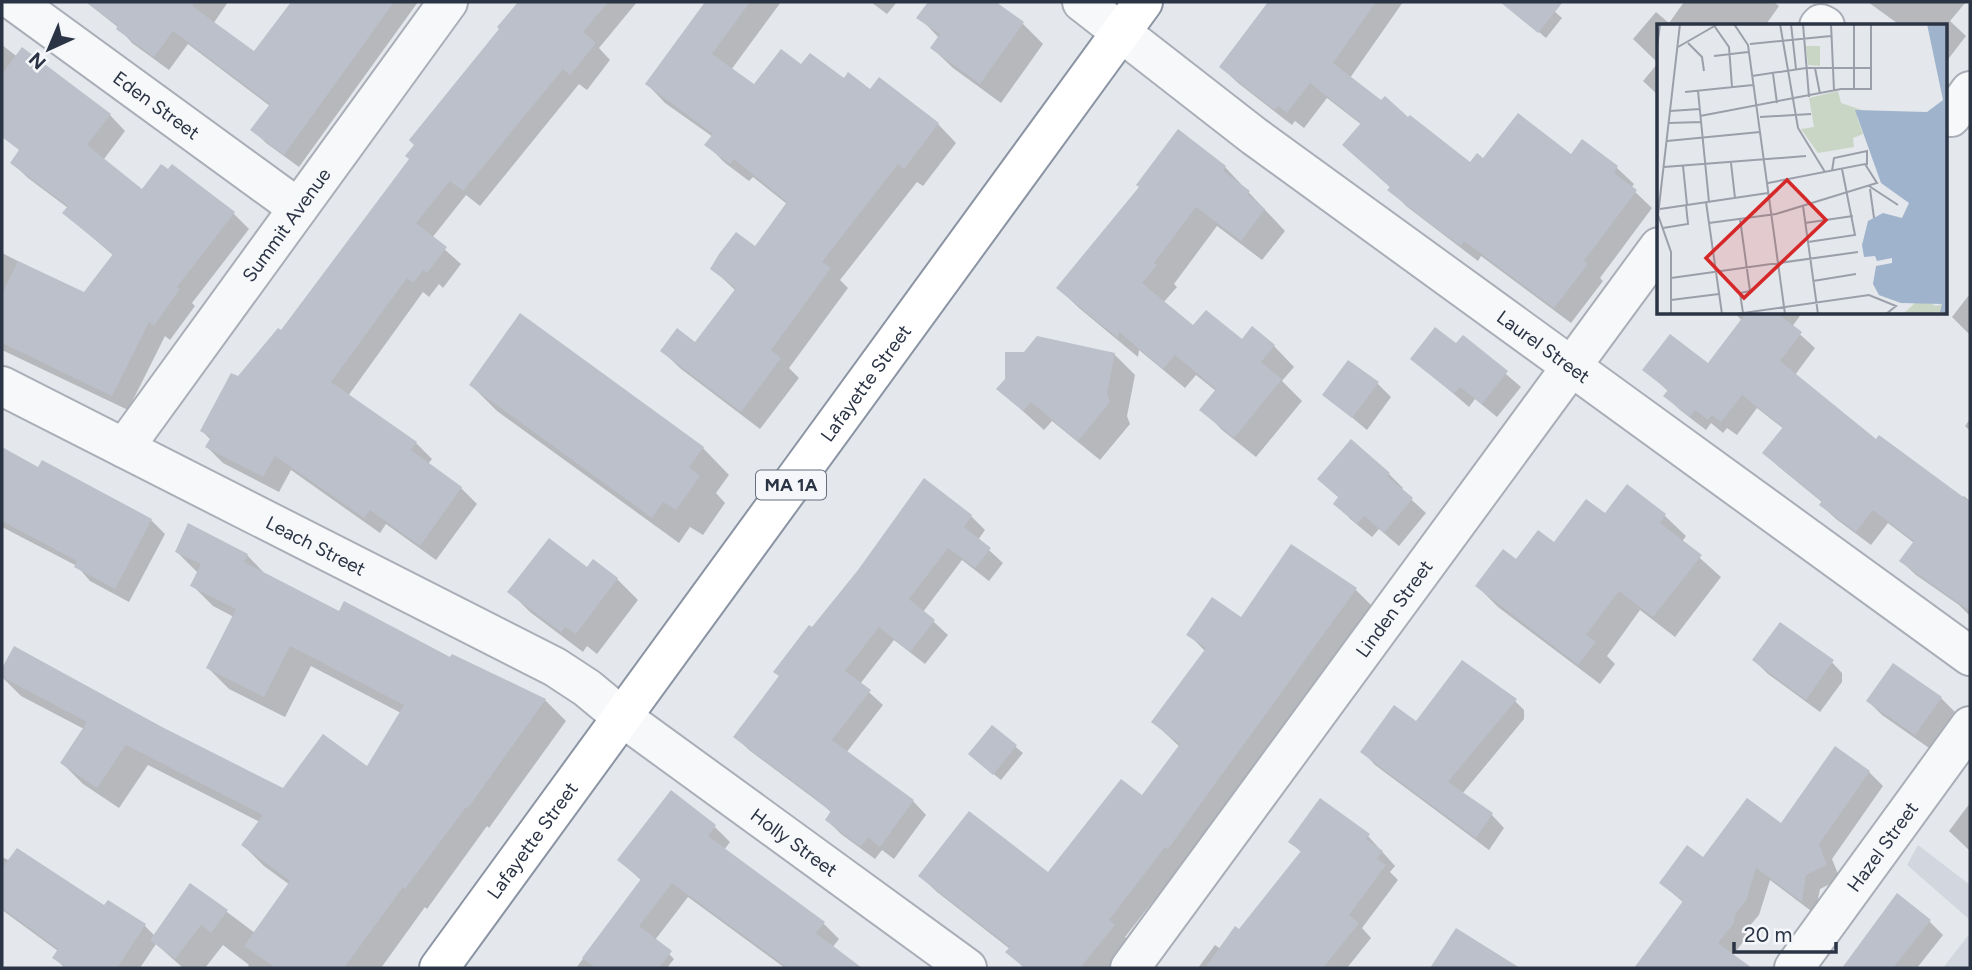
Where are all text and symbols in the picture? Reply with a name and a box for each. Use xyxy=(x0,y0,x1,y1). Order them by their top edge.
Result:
north arrow xyxy=(14,14,84,84)
inset map xyxy=(1657,24,1948,315)
text: N xyxy=(24,47,51,74)
street label: Eden Street xyxy=(108,66,204,145)
street label: Summit Avenue xyxy=(238,164,336,286)
street label: Laurel Street xyxy=(1492,305,1594,388)
street label: Lafayette Street xyxy=(816,320,916,446)
road number: MA 1A xyxy=(756,471,826,500)
street label: Leach Street xyxy=(262,511,369,581)
street label: Linden Street xyxy=(1351,556,1438,662)
street label: Lafayette Street xyxy=(482,778,583,904)
street label: Hazel Street xyxy=(1842,797,1923,897)
street label: Holly Street xyxy=(746,804,842,882)
scale bar xyxy=(1734,911,1836,955)
text: 20 m xyxy=(1744,922,1792,947)

